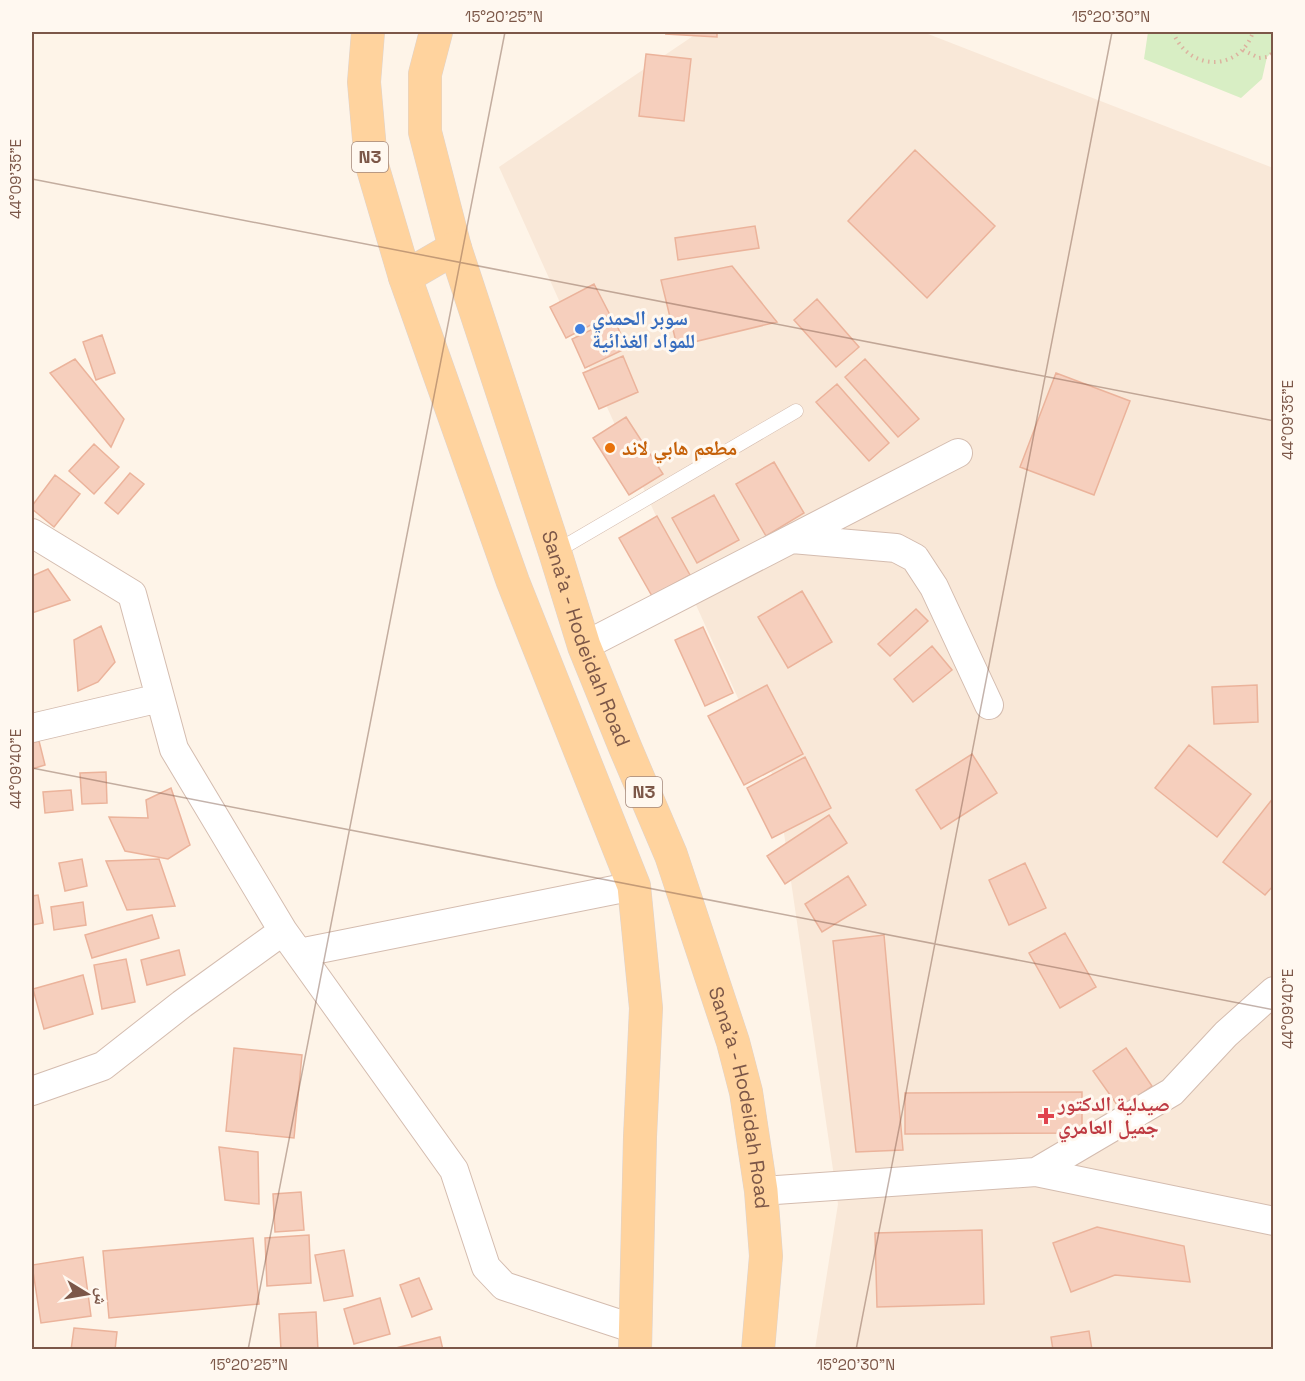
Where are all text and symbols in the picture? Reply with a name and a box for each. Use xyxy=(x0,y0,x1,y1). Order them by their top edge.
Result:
text: 15°20'25"N xyxy=(465,7,543,26)
text: 15°20'30"N xyxy=(1072,7,1150,26)
text: 44°09'35"E xyxy=(6,139,25,219)
road number: N3 xyxy=(352,142,388,172)
place label: سوبر الحمدي للمواد الغذائية xyxy=(592,305,695,354)
marker: سوبر الحمدي للمواد الغذائية xyxy=(573,322,587,336)
text: 44°09'35"E xyxy=(1278,380,1297,460)
place label: مطعم هابي لاند xyxy=(622,435,737,464)
marker: مطعم هابي لاند xyxy=(603,441,617,455)
street label: Sana'a - Hodeidah Road xyxy=(536,527,636,750)
text: 44°09'40"E xyxy=(6,729,25,809)
road number: N3 xyxy=(626,777,662,807)
text: 44°09'40"E xyxy=(1278,969,1297,1049)
street label: Sana'a - Hodeidah Road xyxy=(702,983,775,1210)
place label: صيدلية الدكتور جميل العامري xyxy=(1057,1091,1170,1143)
marker: صيدلية الدكتور جميل العامري xyxy=(1039,1109,1053,1123)
north arrow xyxy=(57,1264,117,1324)
text: ش xyxy=(89,1286,113,1307)
text: 15°20'25"N xyxy=(210,1355,288,1374)
text: 15°20'30"N xyxy=(817,1355,895,1374)

